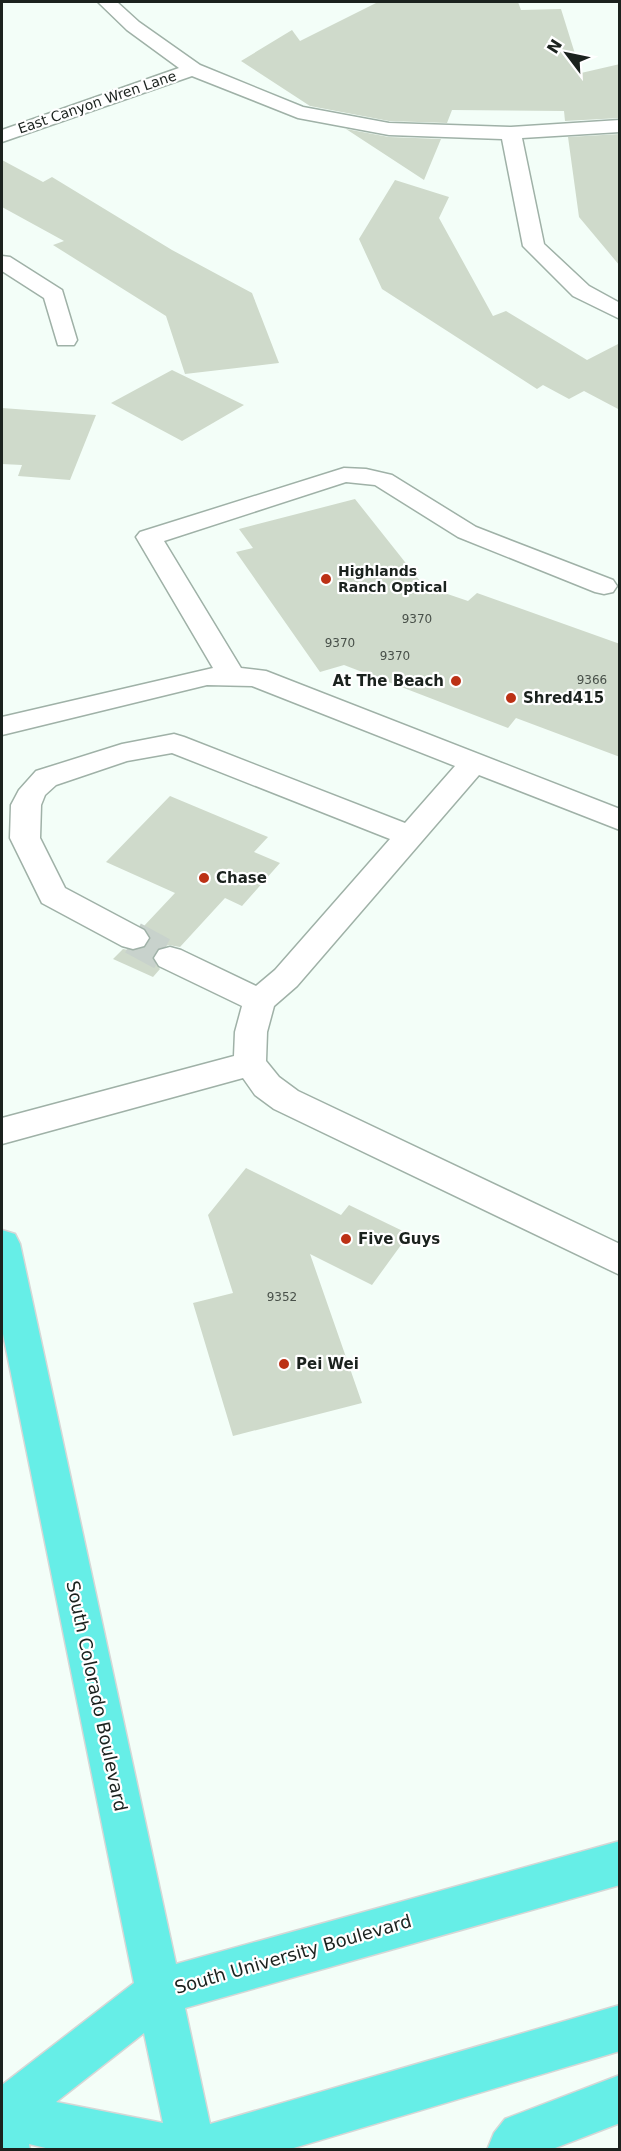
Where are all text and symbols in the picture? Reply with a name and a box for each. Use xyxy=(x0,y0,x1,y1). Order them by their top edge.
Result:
north arrow xyxy=(537,24,597,84)
text: N xyxy=(543,36,566,57)
street label: East Canyon Wren Lane xyxy=(16,67,178,137)
place label: Highlands Ranch Optical xyxy=(338,563,447,595)
marker: Highlands Ranch Optical xyxy=(319,572,333,586)
house number: 9370 xyxy=(402,612,432,626)
house number: 9370 xyxy=(325,636,355,650)
house number: 9370 xyxy=(380,649,410,663)
place label: At The Beach xyxy=(332,672,444,690)
house number: 9366 xyxy=(577,673,607,687)
marker: At The Beach xyxy=(449,674,463,688)
place label: Shred415 xyxy=(523,689,604,707)
marker: Shred415 xyxy=(504,691,518,705)
place label: Chase xyxy=(216,869,267,887)
marker: Chase xyxy=(197,871,211,885)
place label: Five Guys xyxy=(358,1230,440,1248)
marker: Five Guys xyxy=(339,1232,353,1246)
house number: 9352 xyxy=(267,1290,297,1304)
place label: Pei Wei xyxy=(296,1355,359,1373)
marker: Pei Wei xyxy=(277,1357,291,1371)
street label: South Colorado Boulevard xyxy=(62,1579,132,1813)
street label: South University Boulevard xyxy=(172,1910,414,1998)

